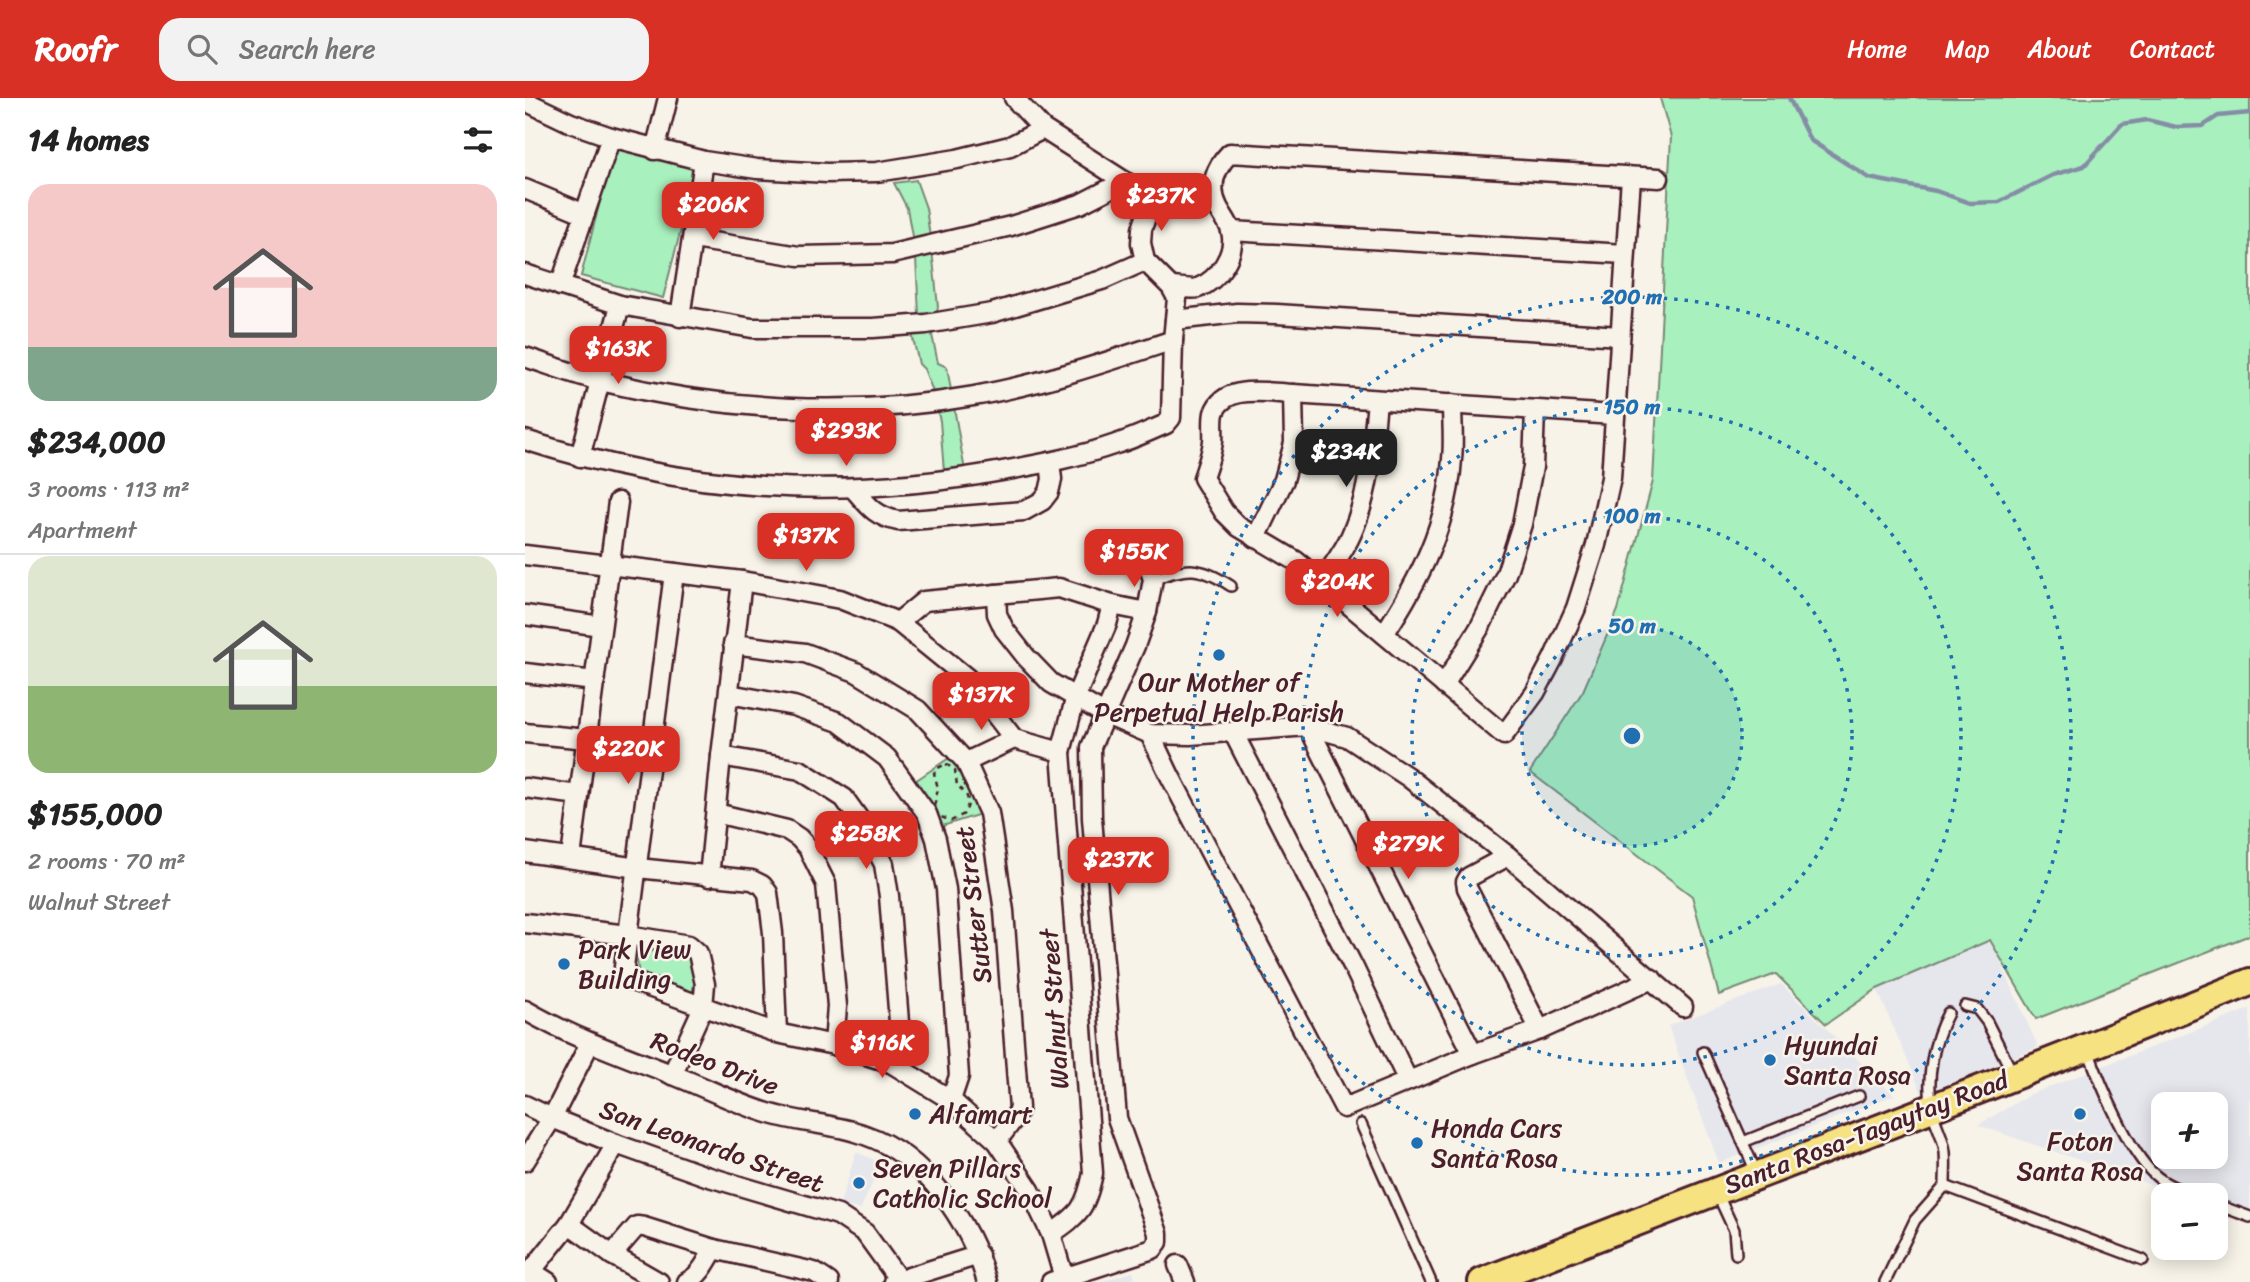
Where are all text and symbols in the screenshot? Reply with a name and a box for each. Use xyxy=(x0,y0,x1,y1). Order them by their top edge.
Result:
search box xyxy=(159,18,649,81)
text: Roofr xyxy=(35,20,117,78)
text: Search here xyxy=(239,26,376,72)
text: Home xyxy=(1847,28,1907,70)
text: Map xyxy=(1945,28,1989,70)
text: About xyxy=(2027,28,2092,70)
text: Contact xyxy=(2130,28,2215,70)
icon: search xyxy=(183,30,221,68)
text: 14 homes xyxy=(28,113,149,167)
icon: filters xyxy=(459,121,497,159)
pin: $237K xyxy=(1112,174,1210,233)
text: $237K xyxy=(1127,175,1195,216)
pin: $206K xyxy=(664,183,762,242)
text: $206K xyxy=(678,184,748,225)
icon: home xyxy=(200,230,326,356)
text: 200 m xyxy=(1601,278,1663,316)
pin: $163K xyxy=(569,327,667,386)
text: $163K xyxy=(585,328,651,369)
text: 150 m xyxy=(1604,388,1661,426)
pin: $293K xyxy=(797,408,895,468)
text: $293K xyxy=(811,410,881,451)
text: $234,000 xyxy=(28,415,166,469)
pin: $234K xyxy=(1297,430,1395,489)
text: $234K xyxy=(1311,431,1381,472)
text: 3 rooms · 113 m² xyxy=(28,469,190,510)
text: 100 m xyxy=(1603,497,1661,535)
text: Apartment xyxy=(28,510,137,551)
pin: $137K xyxy=(757,514,855,573)
text: $137K xyxy=(773,515,839,556)
pin: $155K xyxy=(1085,530,1183,589)
text: $155K xyxy=(1100,531,1168,572)
pin: $204K xyxy=(1288,560,1386,619)
text: $204K xyxy=(1301,561,1373,602)
icon: home xyxy=(200,602,326,728)
text: 50 m xyxy=(1608,607,1657,645)
marker: Our Mother of Perpetual Help Parish xyxy=(1211,647,1227,663)
place label: Our Mother of Perpetual Help Parish xyxy=(1094,659,1344,735)
pin: $137K xyxy=(932,672,1030,732)
text: $137K xyxy=(948,674,1014,715)
centre of rings xyxy=(1620,724,1644,748)
pin: $220K xyxy=(579,726,677,786)
text: $220K xyxy=(593,728,663,769)
text: $155,000 xyxy=(28,787,163,841)
pin: $258K xyxy=(817,812,915,871)
text: $258K xyxy=(831,813,901,854)
pin: $279K xyxy=(1359,822,1457,881)
text: $279K xyxy=(1373,823,1443,864)
street label: Sutter Street xyxy=(941,824,1005,986)
pin: $237K xyxy=(1069,838,1167,897)
text: $237K xyxy=(1084,839,1152,880)
text: 2 rooms · 70 m² xyxy=(28,841,186,882)
text: Walnut Street xyxy=(28,882,170,923)
place label: Park View Building xyxy=(578,926,691,1002)
street label: Walnut Street xyxy=(1025,926,1083,1091)
marker: Park View Building xyxy=(556,956,572,972)
street label: Rodeo Drive xyxy=(644,1017,786,1109)
pin: $116K xyxy=(833,1020,931,1080)
text: $116K xyxy=(851,1022,913,1063)
place label: Hyundai Santa Rosa xyxy=(1784,1022,1911,1098)
marker: Hyundai Santa Rosa xyxy=(1762,1052,1778,1068)
street label: Santa Rosa-Tagaytay Road xyxy=(1717,1056,2017,1208)
street label: San Leonardo Street xyxy=(593,1086,831,1206)
place label: Alfamart xyxy=(928,1091,1033,1137)
map controls xyxy=(2151,1092,2228,1260)
button: + xyxy=(2151,1092,2228,1169)
place label: Honda Cars Santa Rosa xyxy=(1431,1105,1563,1181)
marker: Alfamart xyxy=(907,1106,923,1122)
marker: Foton Santa Rosa xyxy=(2072,1106,2088,1122)
place label: Foton Santa Rosa xyxy=(2017,1118,2143,1194)
marker: Honda Cars Santa Rosa xyxy=(1409,1135,1425,1151)
place label: Seven Pillars Catholic School xyxy=(873,1145,1052,1221)
marker: Seven Pillars Catholic School xyxy=(851,1175,867,1191)
button: − xyxy=(2151,1183,2228,1260)

